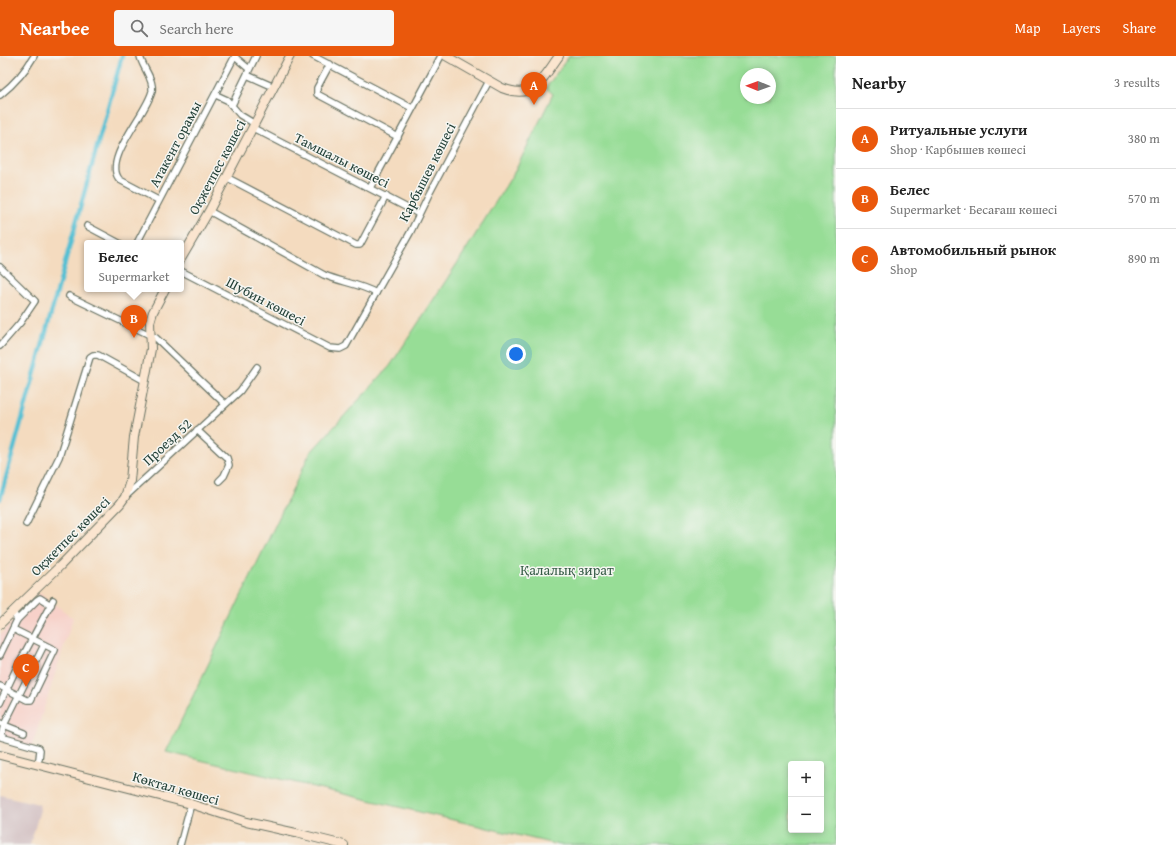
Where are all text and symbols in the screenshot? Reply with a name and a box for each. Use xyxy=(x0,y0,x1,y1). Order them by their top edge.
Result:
search box xyxy=(114,10,394,46)
text: Nearbee xyxy=(20,14,90,42)
icon: search xyxy=(128,17,150,39)
text: Search here xyxy=(160,18,234,39)
text: Map xyxy=(1015,18,1041,38)
text: Layers xyxy=(1063,18,1101,38)
text: Share xyxy=(1123,18,1156,38)
north arrow xyxy=(740,68,776,104)
text: Nearby xyxy=(852,70,906,95)
pin: A xyxy=(521,72,547,105)
text: 3 results xyxy=(1114,73,1160,92)
street label: Атакент орамы xyxy=(144,97,206,191)
street label: Оқжетпес көшесі xyxy=(184,116,251,218)
street label: Карбышев көшесі xyxy=(393,119,461,225)
text: Ритуальные услуги xyxy=(890,119,1027,140)
street label: Тамшалы көшесі xyxy=(291,127,393,193)
text: A xyxy=(861,129,869,148)
text: 380 m xyxy=(1128,129,1160,148)
text: Shop · Карбышев көшесі xyxy=(890,140,1026,159)
text: Белес xyxy=(890,179,930,200)
text: B xyxy=(861,189,869,208)
text: 570 m xyxy=(1128,189,1160,208)
text: Supermarket · Бесағаш көшесі xyxy=(890,200,1058,219)
text: Автомобильный рынок xyxy=(890,239,1056,260)
popup xyxy=(84,240,184,292)
text: Белес xyxy=(98,246,138,267)
text: C xyxy=(861,249,869,268)
text: 890 m xyxy=(1128,249,1160,268)
text: Shop xyxy=(890,260,917,279)
text: Supermarket xyxy=(98,267,170,286)
street label: Шубин көшесі xyxy=(223,272,309,330)
pin: B xyxy=(121,305,147,338)
your location xyxy=(506,344,526,364)
street label: Проезд 52 xyxy=(138,414,196,470)
street label: Оқжетпес көшесі xyxy=(26,492,114,580)
park label: Қалалық зират xyxy=(520,560,614,580)
pin: C xyxy=(13,654,39,687)
map controls xyxy=(788,761,824,833)
button: + xyxy=(788,761,824,797)
street label: Көктал көшесі xyxy=(130,766,222,810)
button: − xyxy=(788,797,824,833)

